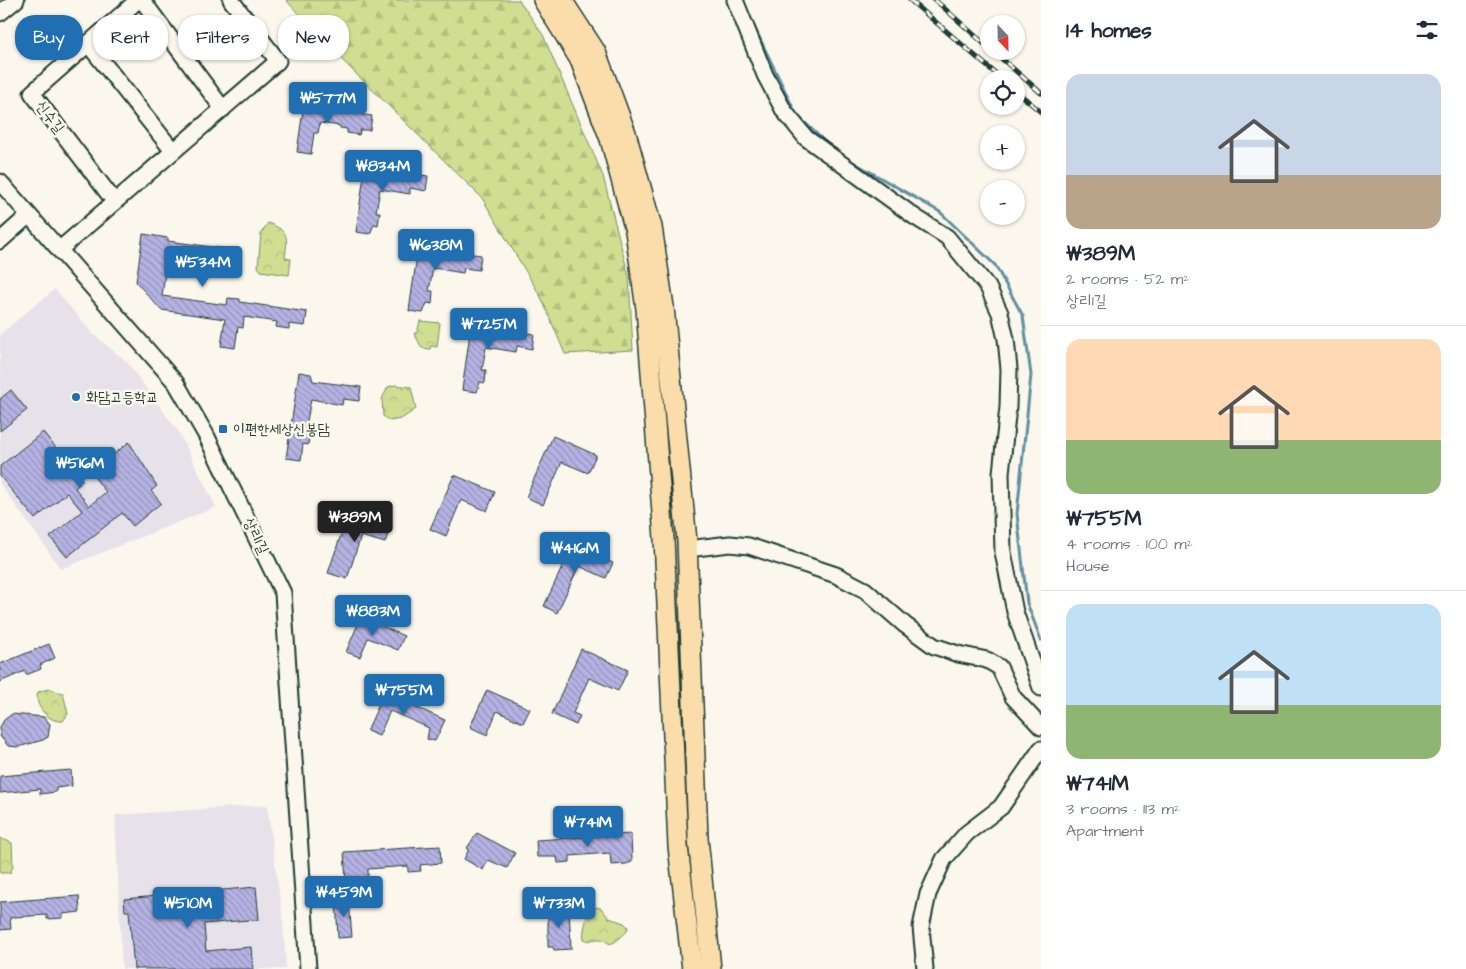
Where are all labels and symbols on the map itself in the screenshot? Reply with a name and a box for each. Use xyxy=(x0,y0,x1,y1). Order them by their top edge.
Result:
north arrow xyxy=(980,15,1025,60)
pin: ₩577M xyxy=(293,82,363,124)
street label: 신수길 xyxy=(31,96,69,138)
pin: ₩834M xyxy=(348,150,418,192)
pin: ₩638M xyxy=(401,228,471,271)
pin: ₩534M xyxy=(168,246,238,288)
pin: ₩725M xyxy=(454,308,524,350)
place label: 화담고등학교 xyxy=(86,387,158,408)
marker: 화담고등학교 xyxy=(70,391,82,403)
place label: 이편한세상신봉담 xyxy=(233,419,330,440)
marker: 이편한세상신봉담 xyxy=(217,423,229,435)
pin: ₩516M xyxy=(45,446,115,489)
pin: ₩389M xyxy=(320,500,390,543)
street label: 상리1길 xyxy=(238,514,274,558)
pin: ₩416M xyxy=(540,532,610,574)
pin: ₩883M xyxy=(338,594,408,637)
pin: ₩755M xyxy=(369,674,439,716)
pin: ₩741M xyxy=(553,806,623,848)
pin: ₩459M xyxy=(309,876,379,918)
pin: ₩510M xyxy=(153,886,223,929)
pin: ₩733M xyxy=(524,886,594,929)

